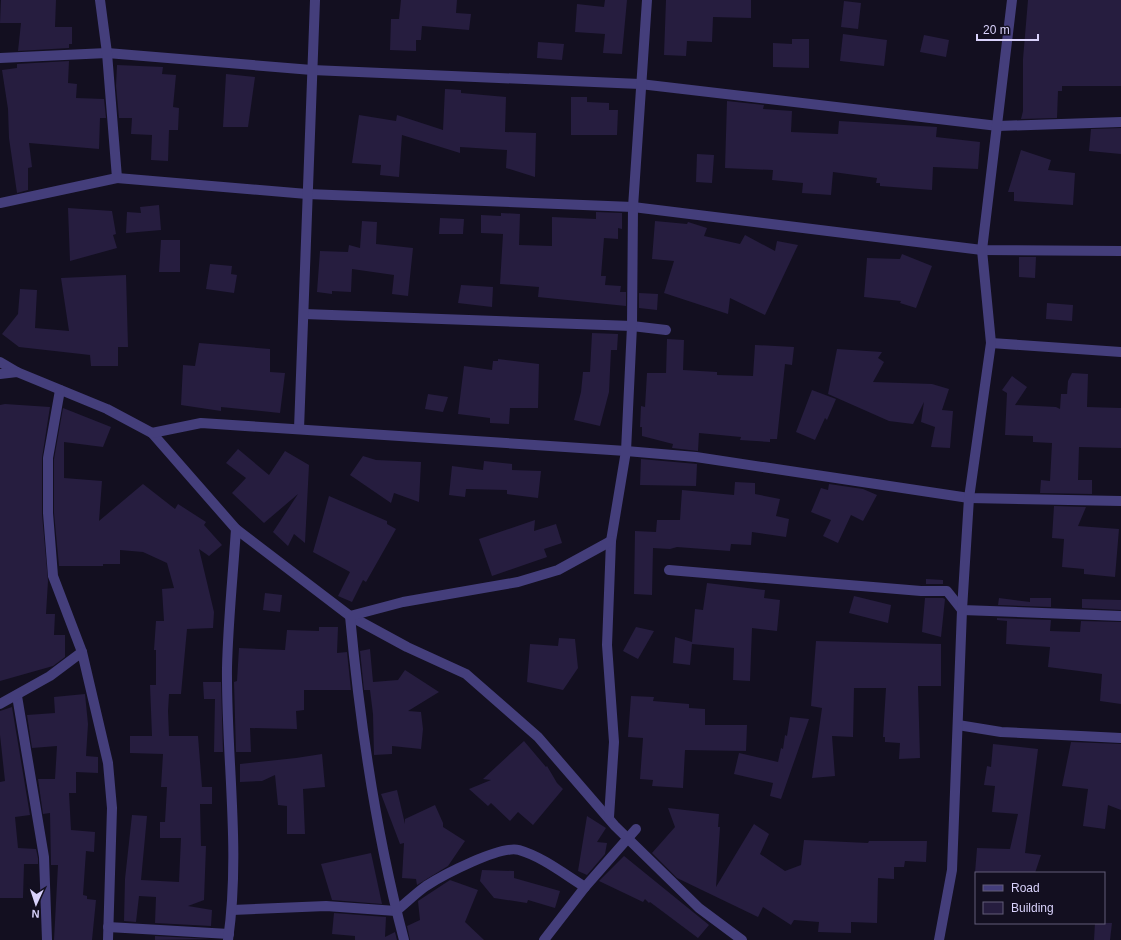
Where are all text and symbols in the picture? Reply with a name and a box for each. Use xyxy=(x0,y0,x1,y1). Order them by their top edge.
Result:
scale bar xyxy=(977,16,1038,42)
text: 20 m xyxy=(983,23,1010,37)
legend xyxy=(975,872,1105,924)
text: Road xyxy=(1011,881,1040,895)
north arrow xyxy=(16,884,56,924)
text: Building xyxy=(1011,901,1054,915)
text: N xyxy=(31,908,40,920)

